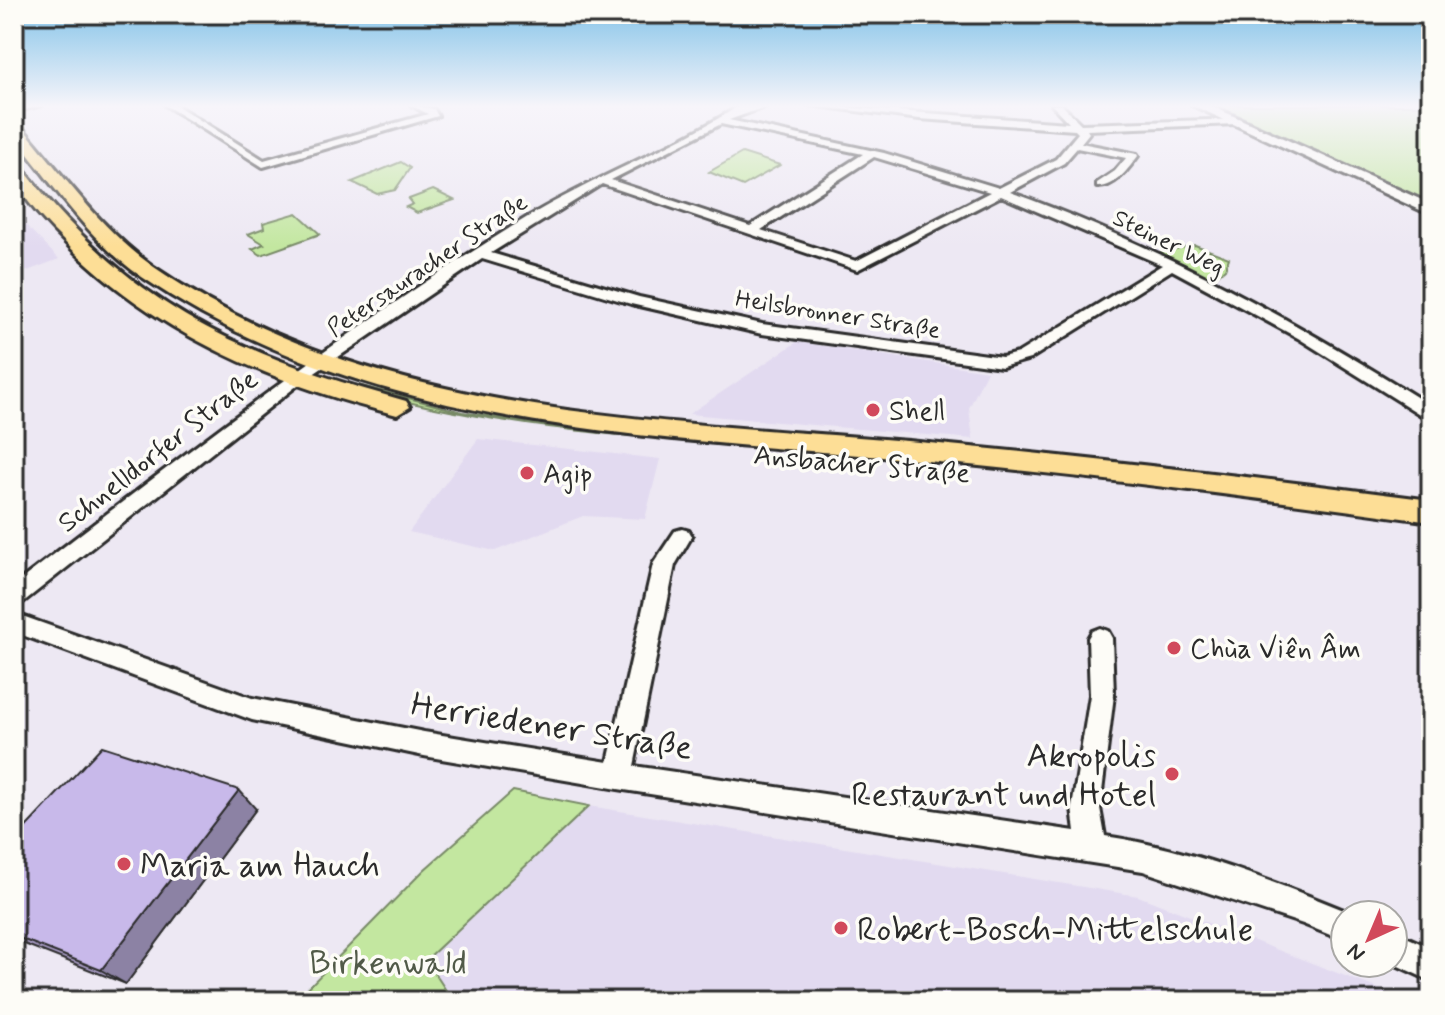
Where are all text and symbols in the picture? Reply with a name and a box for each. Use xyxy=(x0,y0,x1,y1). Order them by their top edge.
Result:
street label: Petersauracher Straße xyxy=(322,188,534,345)
street label: Steiner Weg xyxy=(1107,203,1229,284)
street label: Heilsbronner Straße xyxy=(733,284,943,347)
street label: Schnelldorfer Straße xyxy=(51,362,266,542)
place label: Shell xyxy=(889,394,945,431)
marker: Shell xyxy=(864,401,882,419)
street label: Ansbacher Straße xyxy=(752,438,972,493)
place label: Agip xyxy=(543,457,592,494)
marker: Agip xyxy=(518,464,536,482)
place label: Chùa Viên Âm xyxy=(1190,632,1361,669)
marker: Chùa Viên Âm xyxy=(1165,639,1183,657)
street label: Herriedener Straße xyxy=(408,683,696,772)
place label: Akropolis Restaurant und Hotel xyxy=(851,734,1156,818)
marker: Akropolis Restaurant und Hotel xyxy=(1163,765,1181,783)
place label: Maria am Hauch xyxy=(140,844,380,889)
marker: Maria am Hauch xyxy=(115,855,133,873)
north arrow xyxy=(1329,899,1409,979)
place label: Robert-Bosch-Mittelschule xyxy=(857,908,1253,953)
marker: Robert-Bosch-Mittelschule xyxy=(832,919,850,937)
text: N xyxy=(1341,937,1371,967)
park label: Birkenwald xyxy=(309,941,467,986)

